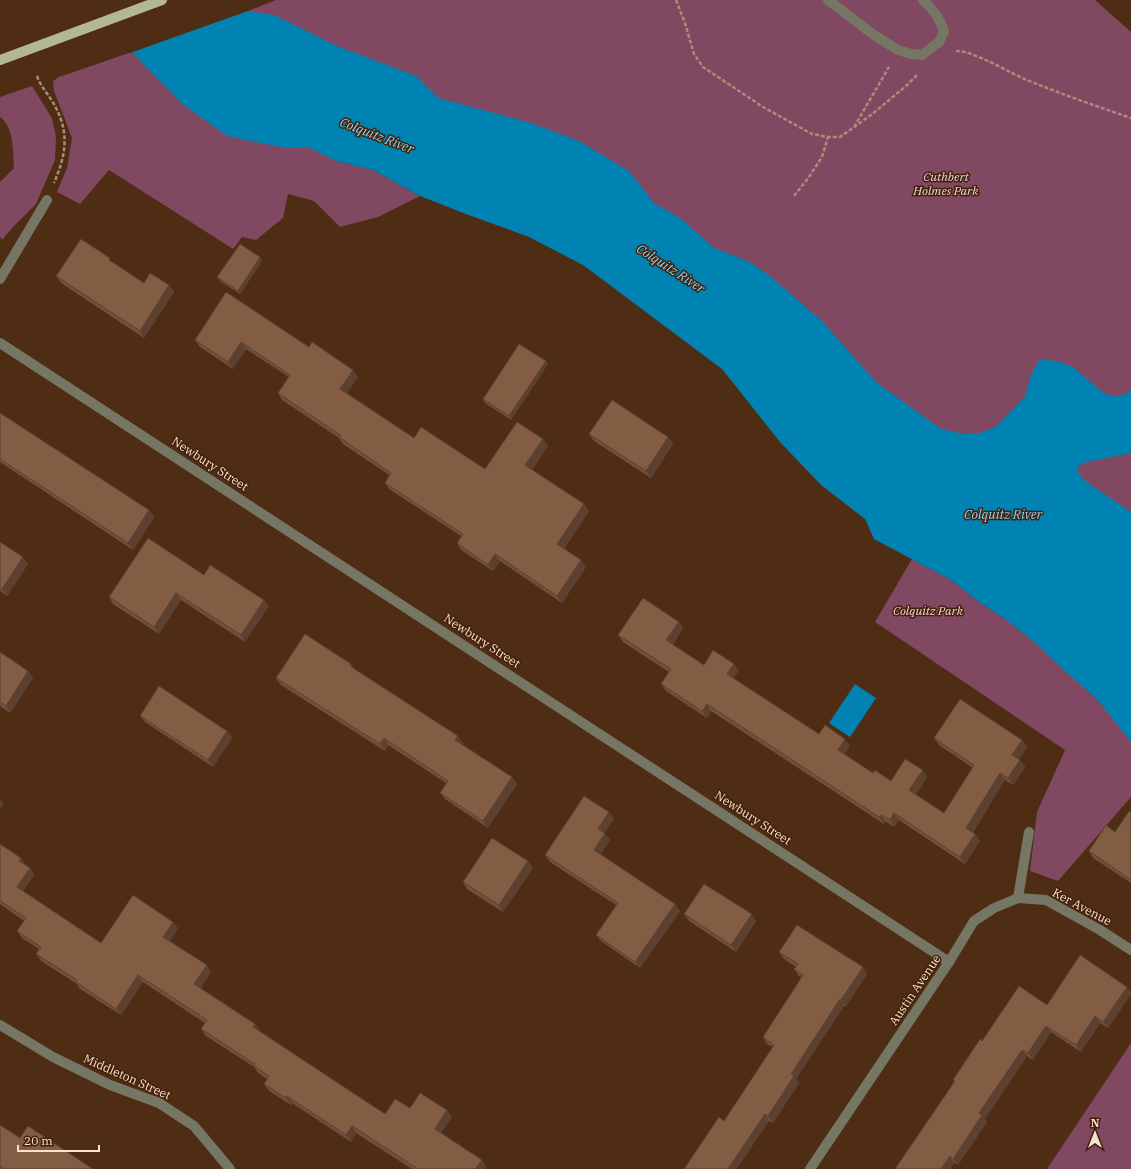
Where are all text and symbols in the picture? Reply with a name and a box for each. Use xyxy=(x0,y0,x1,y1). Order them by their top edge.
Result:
water label: Colquitz River xyxy=(337,114,417,158)
park label: Cuthbert Holmes Park xyxy=(912,169,979,198)
water label: Colquitz River xyxy=(633,240,708,297)
street label: Newbury Street xyxy=(169,433,251,494)
water label: Colquitz River xyxy=(964,506,1042,523)
park label: Colquitz Park xyxy=(893,603,964,618)
street label: Newbury Street xyxy=(441,610,523,671)
street label: Newbury Street xyxy=(712,787,794,848)
street label: Ker Avenue xyxy=(1050,885,1114,928)
street label: Austin Avenue xyxy=(885,952,944,1028)
street label: Middleton Street xyxy=(81,1051,173,1103)
north arrow xyxy=(1075,1113,1115,1153)
text: N xyxy=(1091,1116,1100,1130)
scale bar xyxy=(18,1127,99,1153)
text: 20 m xyxy=(24,1133,53,1148)

